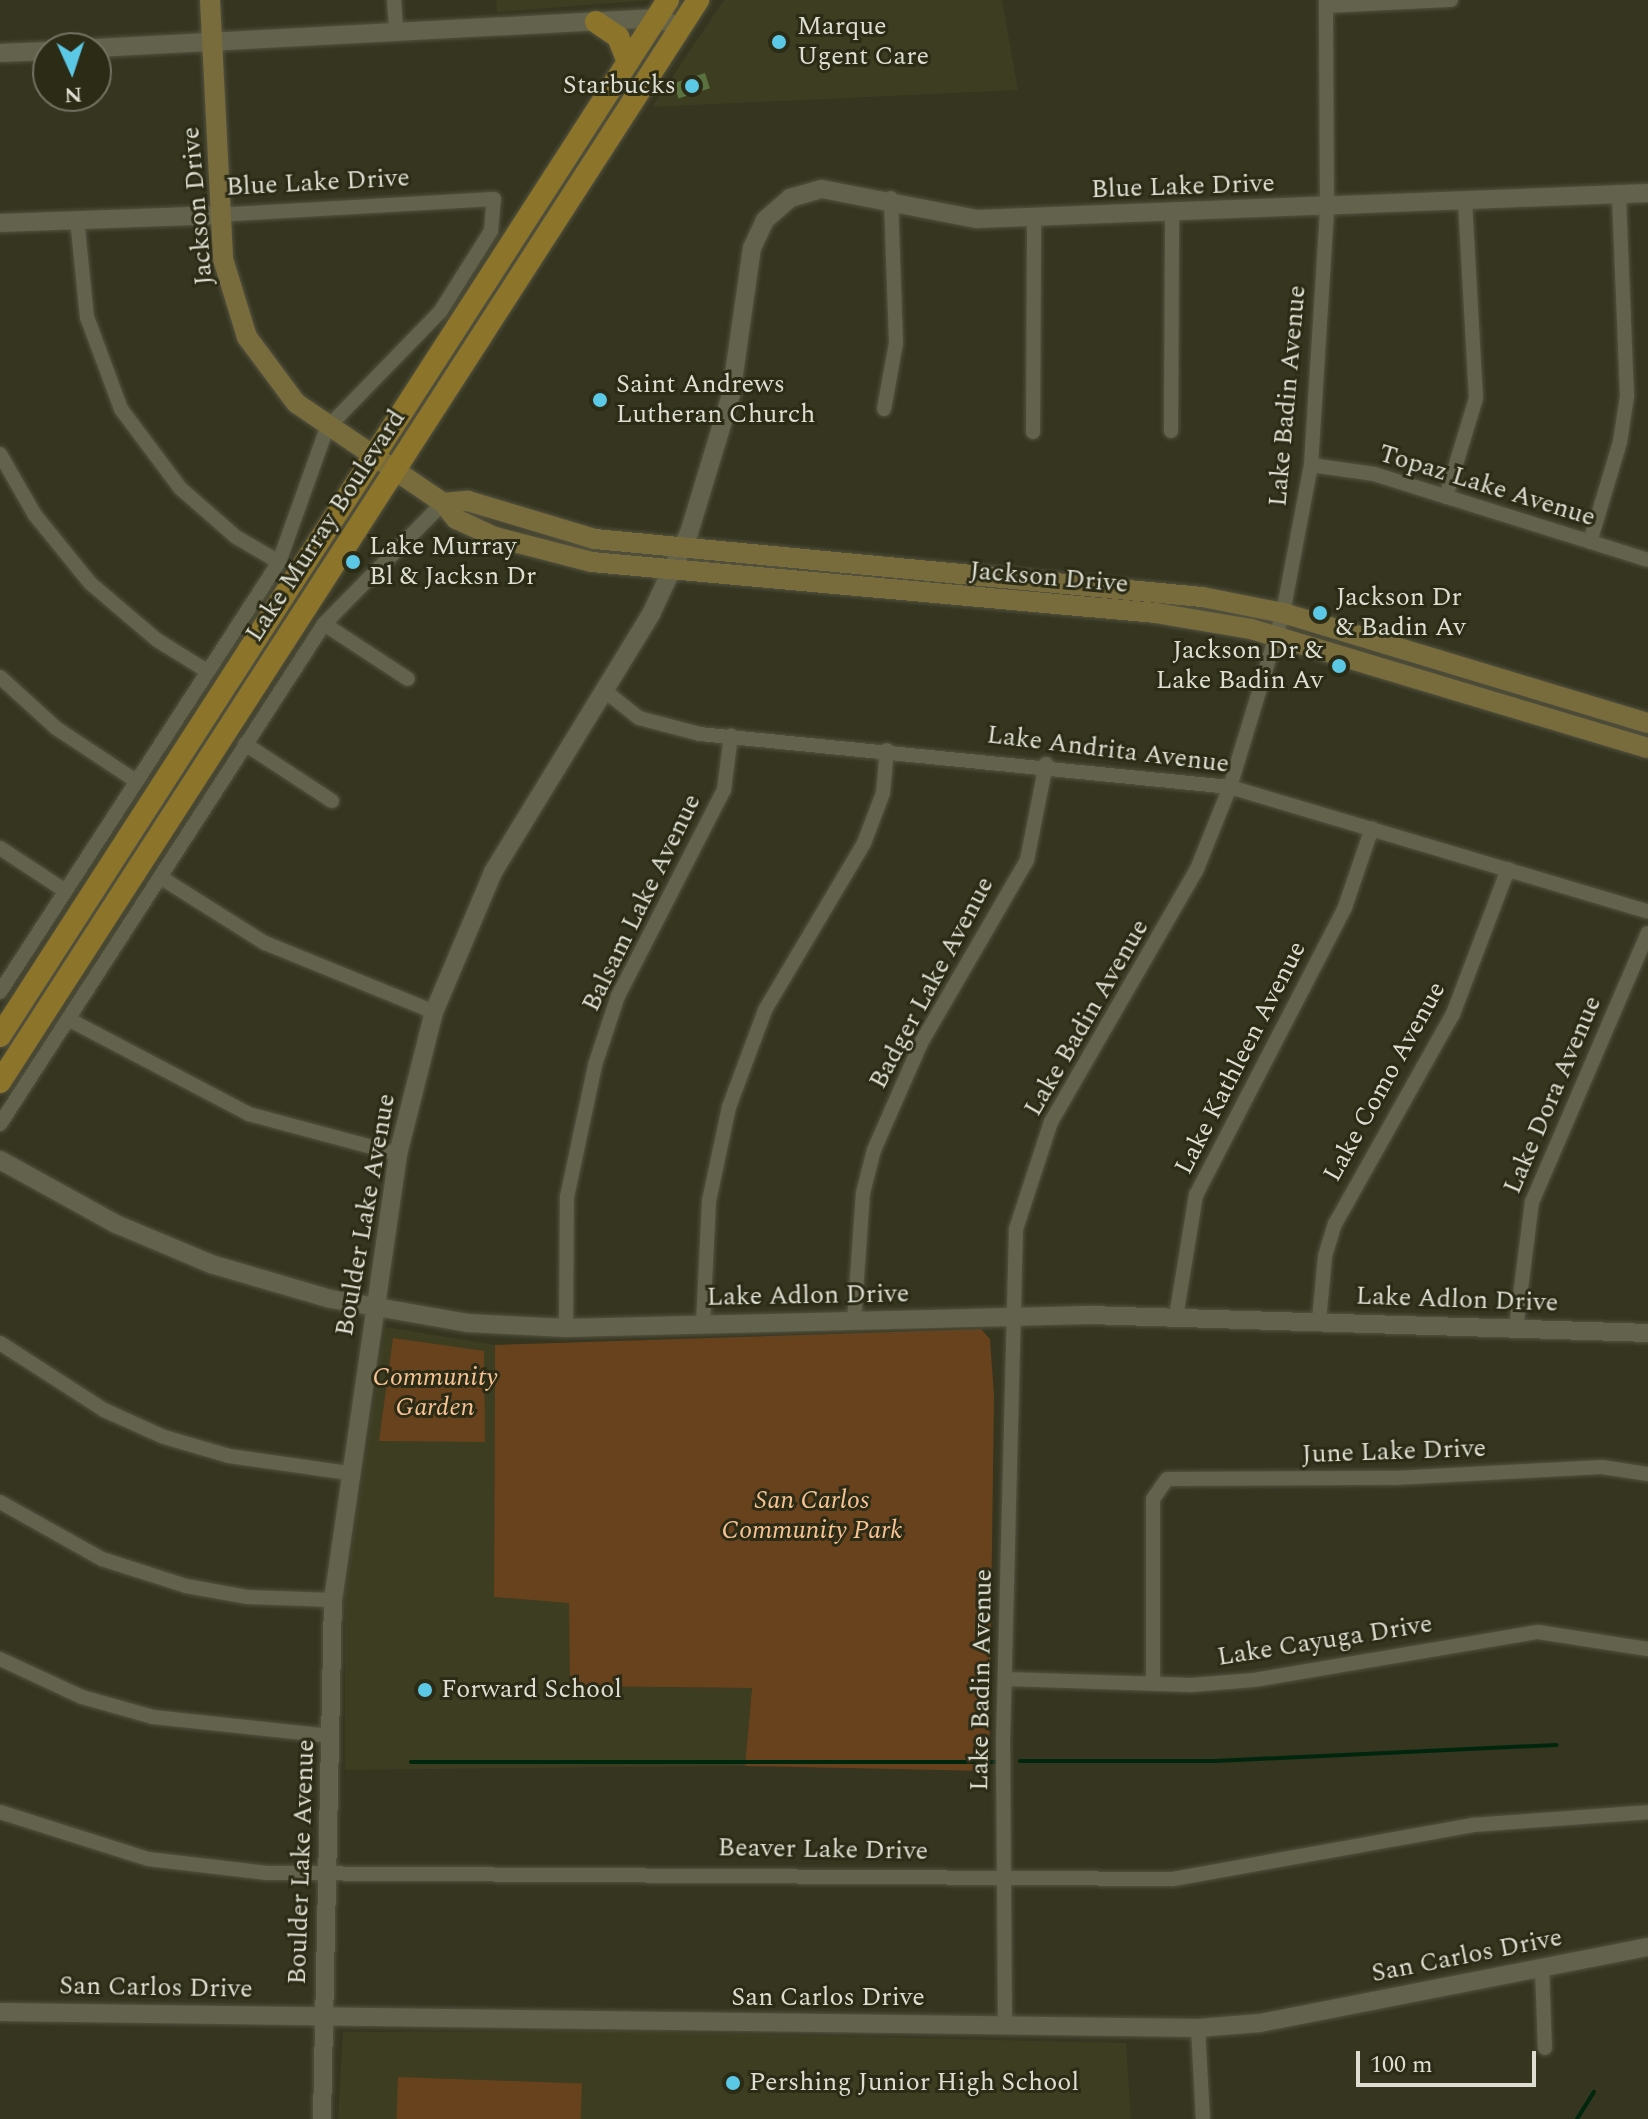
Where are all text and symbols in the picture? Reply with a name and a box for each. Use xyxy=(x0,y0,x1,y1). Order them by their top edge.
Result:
place label: Marque Ugent Care xyxy=(797,11,929,72)
marker: Marque Ugent Care xyxy=(768,31,790,53)
north arrow xyxy=(32,32,112,112)
place label: Starbucks xyxy=(563,70,676,102)
marker: Starbucks xyxy=(683,77,701,95)
text: N xyxy=(63,78,83,111)
street label: Jackson Drive xyxy=(176,125,220,287)
street label: Blue Lake Drive xyxy=(225,163,411,203)
street label: Blue Lake Drive xyxy=(1091,168,1275,206)
street label: Lake Badin Avenue xyxy=(1263,284,1313,508)
place label: Saint Andrews Lutheran Church xyxy=(616,369,815,430)
marker: Saint Andrews Lutheran Church xyxy=(591,391,609,409)
street label: Lake Murray Boulevard xyxy=(239,404,413,648)
street label: Topaz Lake Avenue xyxy=(1375,438,1599,534)
place label: Lake Murray Bl & Jacksn Dr xyxy=(369,531,536,592)
marker: Lake Murray Bl & Jacksn Dr xyxy=(344,553,362,571)
street label: Jackson Drive xyxy=(968,556,1130,600)
place label: Jackson Dr & Badin Av xyxy=(1336,582,1466,644)
marker: Jackson Dr & Badin Av xyxy=(1311,604,1329,622)
place label: Jackson Dr & Lake Badin Av xyxy=(1156,635,1323,696)
marker: Jackson Dr & Lake Badin Av xyxy=(1330,657,1348,675)
street label: Lake Andrita Avenue xyxy=(985,720,1231,780)
street label: Balsam Lake Avenue xyxy=(576,789,708,1017)
street label: Badger Lake Avenue xyxy=(863,872,1001,1094)
street label: Lake Badin Avenue xyxy=(1018,914,1156,1122)
street label: Lake Kathleen Avenue xyxy=(1169,936,1313,1180)
street label: Lake Como Avenue xyxy=(1317,977,1453,1187)
street label: Lake Dora Avenue xyxy=(1497,991,1609,1199)
street label: Boulder Lake Avenue xyxy=(329,1091,403,1339)
street label: Lake Adlon Drive xyxy=(706,1279,910,1313)
street label: Lake Adlon Drive xyxy=(1355,1281,1559,1319)
park label: Community Garden xyxy=(372,1362,498,1424)
street label: June Lake Drive xyxy=(1301,1433,1487,1471)
park label: San Carlos Community Park xyxy=(722,1485,902,1546)
street label: Lake Badin Avenue xyxy=(964,1569,1000,1791)
street label: Lake Cayuga Drive xyxy=(1215,1609,1435,1673)
place label: Forward School xyxy=(441,1674,622,1706)
marker: Forward School xyxy=(416,1681,434,1699)
street label: Boulder Lake Avenue xyxy=(282,1739,322,1985)
street label: Beaver Lake Drive xyxy=(718,1833,928,1867)
street label: San Carlos Drive xyxy=(1369,1922,1565,1990)
street label: San Carlos Drive xyxy=(59,1971,253,2005)
street label: San Carlos Drive xyxy=(731,1982,925,2014)
scale bar xyxy=(1360,2035,1540,2085)
text: 100 m xyxy=(1370,2047,1433,2083)
place label: Pershing Junior High School xyxy=(749,2067,1079,2099)
marker: Pershing Junior High School xyxy=(724,2074,742,2092)

